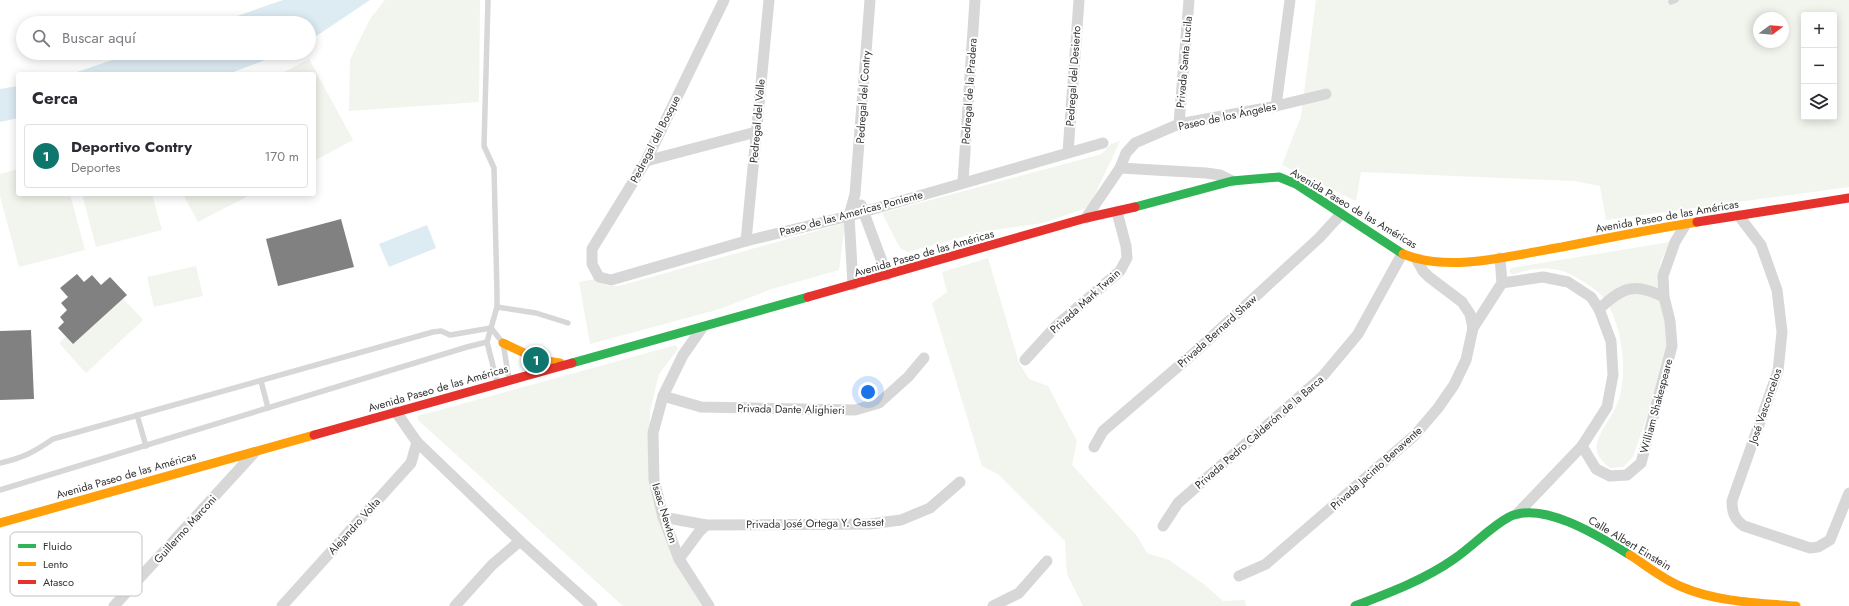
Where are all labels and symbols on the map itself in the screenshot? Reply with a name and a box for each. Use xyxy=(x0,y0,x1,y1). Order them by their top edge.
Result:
north arrow xyxy=(1753,12,1789,48)
street label: Privada Santa Lucila xyxy=(1172,15,1196,109)
street label: Pedregal del Desierto xyxy=(1062,25,1084,127)
street label: Pedregal de la Pradera xyxy=(957,37,981,145)
street label: Pedregal del Contry xyxy=(852,50,874,144)
street label: Pedregal del Valle xyxy=(745,78,769,164)
street label: Pedregal del Bosque xyxy=(626,92,684,186)
street label: Paseo de los Ángeles xyxy=(1177,98,1278,134)
street label: Avenida Paseo de las Américas xyxy=(1288,164,1421,252)
street label: Paseo de las Americas Poniente xyxy=(778,186,925,240)
street label: Avenida Paseo de las Américas xyxy=(1594,195,1740,236)
street label: Avenida Paseo de las Américas xyxy=(852,225,996,281)
street label: Privada Mark Twain xyxy=(1046,265,1124,337)
street label: Privada Bernard Shaw xyxy=(1174,291,1261,371)
pin: 1 xyxy=(523,345,549,375)
street label: William Shakespeare xyxy=(1636,357,1676,455)
street label: Avenida Paseo de las Américas xyxy=(366,360,510,416)
street label: José Vasconcelos xyxy=(1744,366,1786,448)
street label: Privada Pedro Calderón de la Barca xyxy=(1191,372,1327,492)
your location xyxy=(858,382,878,402)
street label: Privada Dante Alighieri xyxy=(737,400,845,418)
street label: Privada Jacinto Benavente xyxy=(1327,422,1426,514)
street label: Avenida Paseo de las Américas xyxy=(54,447,198,503)
street label: Isaac Newton xyxy=(648,481,682,545)
street label: Guillermo Marconi xyxy=(150,491,220,567)
street label: Alejandro Volta xyxy=(324,494,384,558)
street label: Calle Albert Einstein xyxy=(1585,512,1675,574)
street label: Privada José Ortega Y. Gasset xyxy=(746,514,884,532)
legend xyxy=(10,532,142,596)
text: Fluido xyxy=(43,538,72,554)
text: Lento xyxy=(43,556,68,572)
text: Atasco xyxy=(43,574,74,590)

